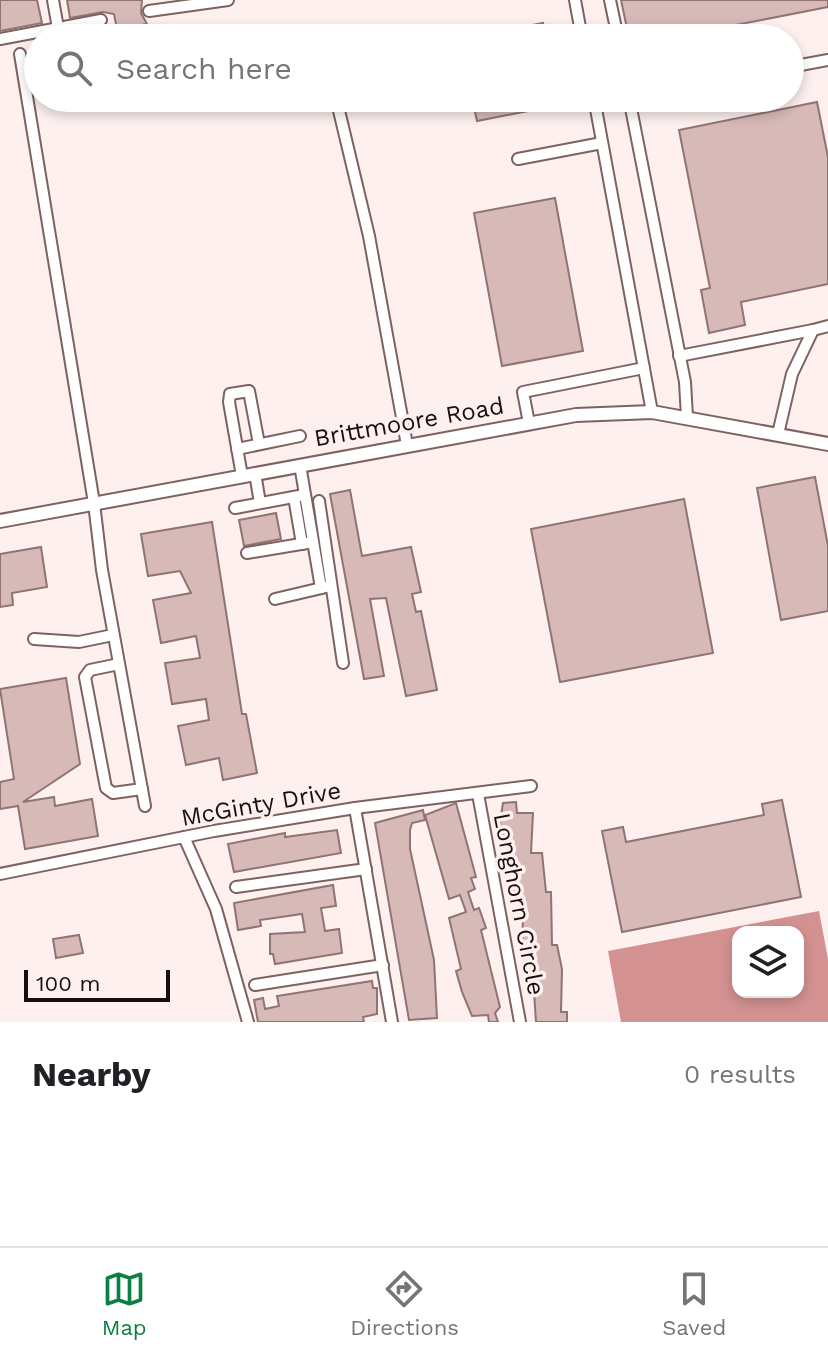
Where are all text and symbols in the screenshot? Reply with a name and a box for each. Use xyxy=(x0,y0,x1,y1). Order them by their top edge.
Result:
search box xyxy=(24,24,804,112)
icon: search xyxy=(52,46,96,90)
text: Search here xyxy=(116,51,292,86)
street label: Brittmoore Road xyxy=(312,392,506,452)
street label: McGinty Drive xyxy=(179,776,343,832)
street label: Longhorn Circle xyxy=(488,811,550,997)
map controls xyxy=(732,926,804,998)
button: layers xyxy=(732,926,804,998)
scale bar xyxy=(24,966,170,1002)
text: 100 m xyxy=(36,971,100,996)
text: Nearby xyxy=(32,1054,151,1094)
text: 0 results xyxy=(684,1059,796,1089)
tab: Map xyxy=(102,1267,147,1340)
tab: Directions xyxy=(350,1267,459,1340)
tab: Saved xyxy=(662,1267,726,1340)

